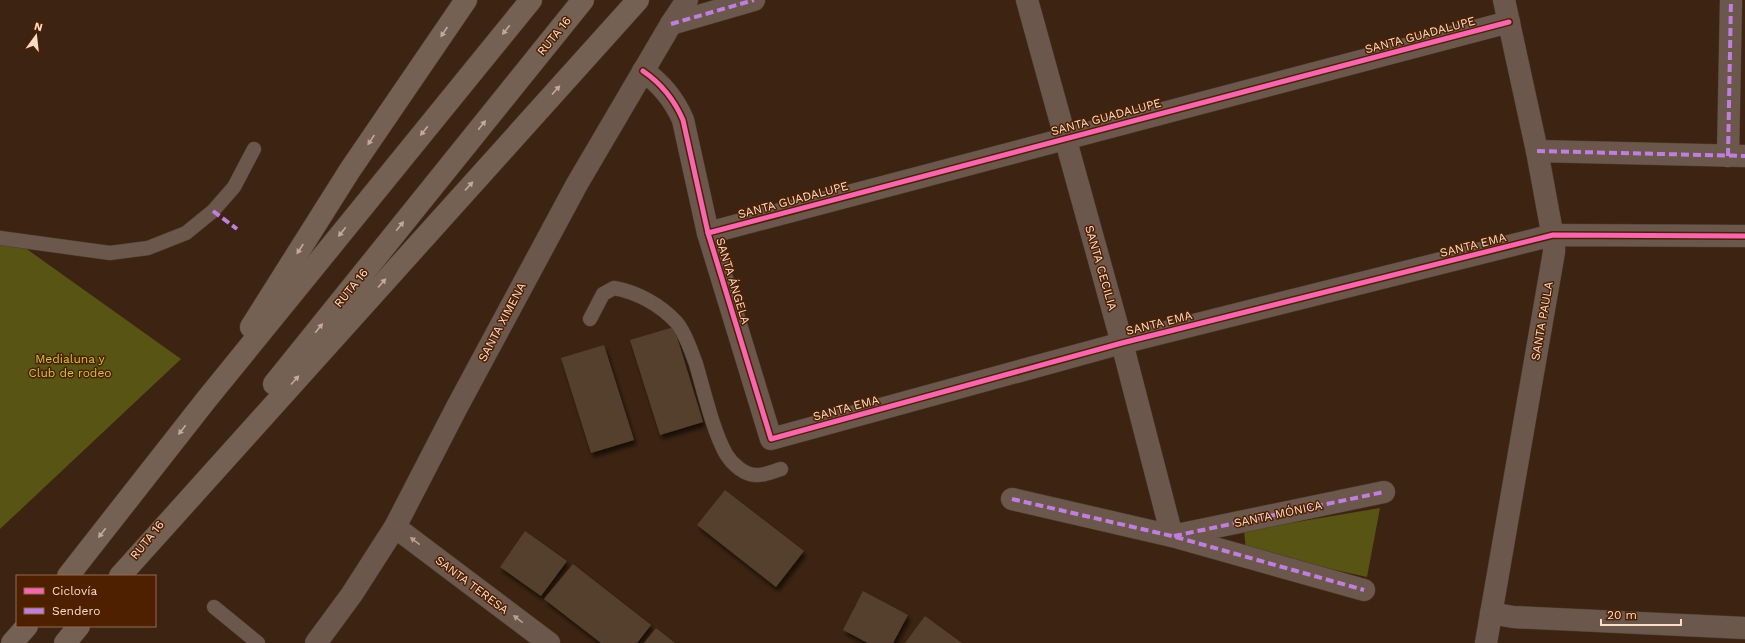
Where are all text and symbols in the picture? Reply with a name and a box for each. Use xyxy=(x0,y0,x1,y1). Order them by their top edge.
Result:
street label: SANTA GUADALUPE xyxy=(1363,13,1477,56)
street label: RUTA 16 xyxy=(534,14,574,58)
north arrow xyxy=(16,16,56,56)
text: N xyxy=(33,19,44,34)
one-way arrow xyxy=(502,25,511,36)
one-way arrow xyxy=(440,27,448,37)
one-way arrow xyxy=(551,85,561,95)
street label: SANTA GUADALUPE xyxy=(1049,95,1163,138)
one-way arrow xyxy=(478,120,486,131)
one-way arrow xyxy=(420,126,429,137)
one-way arrow xyxy=(367,134,375,145)
street label: SANTA GUADALUPE xyxy=(736,178,850,221)
one-way arrow xyxy=(464,182,473,191)
one-way arrow xyxy=(396,221,405,232)
street label: SANTA CECILIA xyxy=(1082,224,1120,312)
one-way arrow xyxy=(338,227,347,238)
street label: SANTA EMA xyxy=(1438,230,1508,260)
street label: SANTA ÁNGELA xyxy=(713,236,753,326)
one-way arrow xyxy=(296,243,304,254)
street label: RUTA 16 xyxy=(331,266,371,310)
one-way arrow xyxy=(377,279,386,288)
street label: SANTA XIMENA xyxy=(475,280,529,364)
street label: SANTA PAULA xyxy=(1528,280,1556,362)
street label: SANTA EMA xyxy=(1124,308,1194,338)
one-way arrow xyxy=(314,322,323,333)
park label: Medialuna y Club de rodeo xyxy=(28,352,112,380)
one-way arrow xyxy=(291,375,300,385)
street label: SANTA EMA xyxy=(811,392,881,424)
one-way arrow xyxy=(178,425,187,436)
street label: SANTA MÓNICA xyxy=(1233,498,1323,530)
street label: RUTA 16 xyxy=(127,518,167,562)
one-way arrow xyxy=(98,527,106,538)
one-way arrow xyxy=(409,537,420,545)
street label: SANTA TERESA xyxy=(433,553,511,617)
legend xyxy=(16,575,156,627)
text: Ciclovía xyxy=(52,584,97,598)
scale bar xyxy=(1601,601,1681,627)
text: Sendero xyxy=(52,604,100,618)
text: 20 m xyxy=(1607,608,1637,622)
one-way arrow xyxy=(513,615,524,624)

